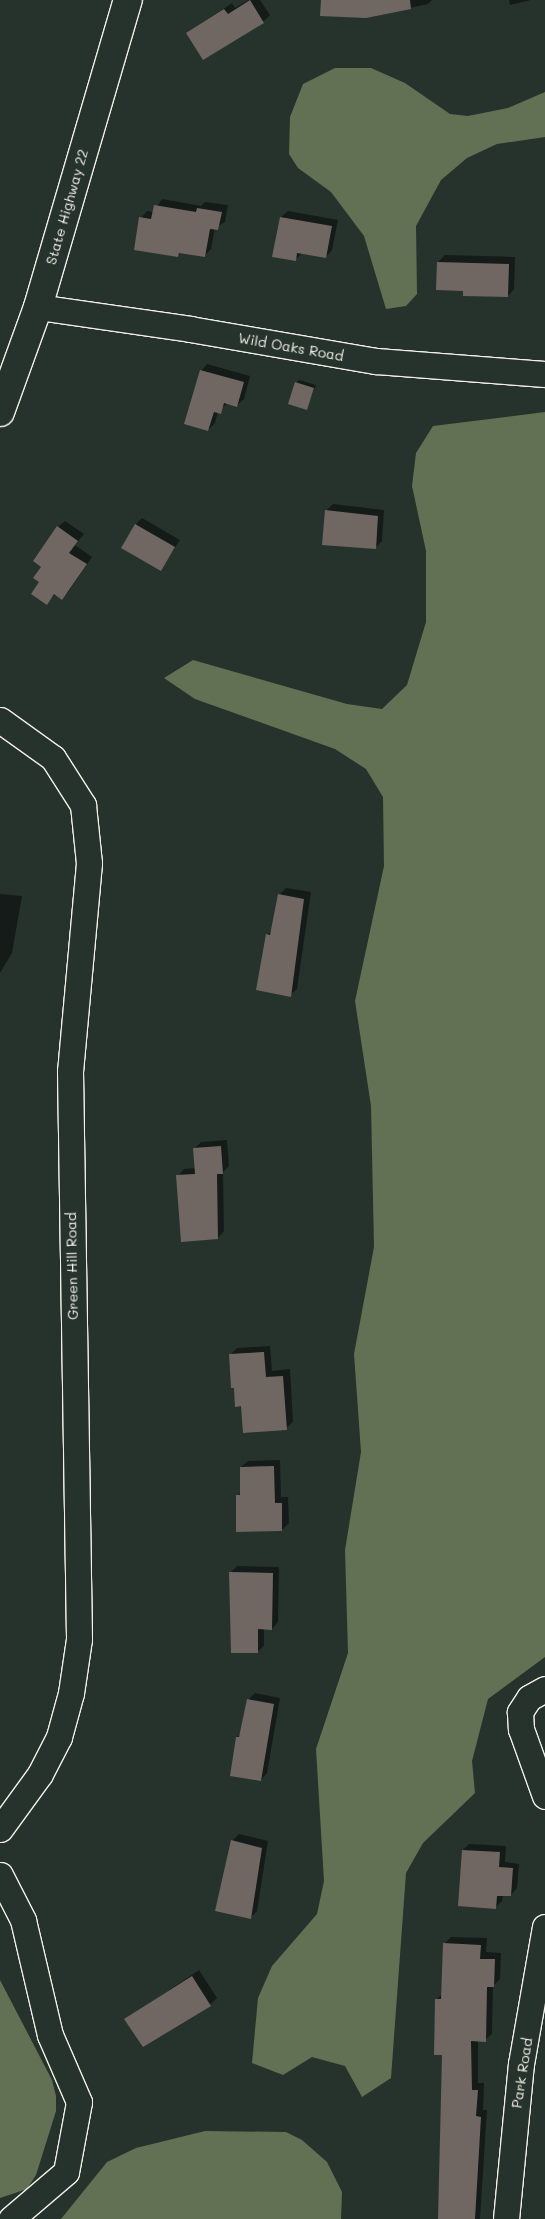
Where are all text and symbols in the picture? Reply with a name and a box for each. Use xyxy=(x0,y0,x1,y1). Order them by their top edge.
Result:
street label: State Highway 22 xyxy=(42,147,92,267)
street label: Wild Oaks Road xyxy=(237,329,345,365)
street label: Green Hill Road xyxy=(63,1212,81,1320)
street label: Park Road xyxy=(508,2037,536,2109)

